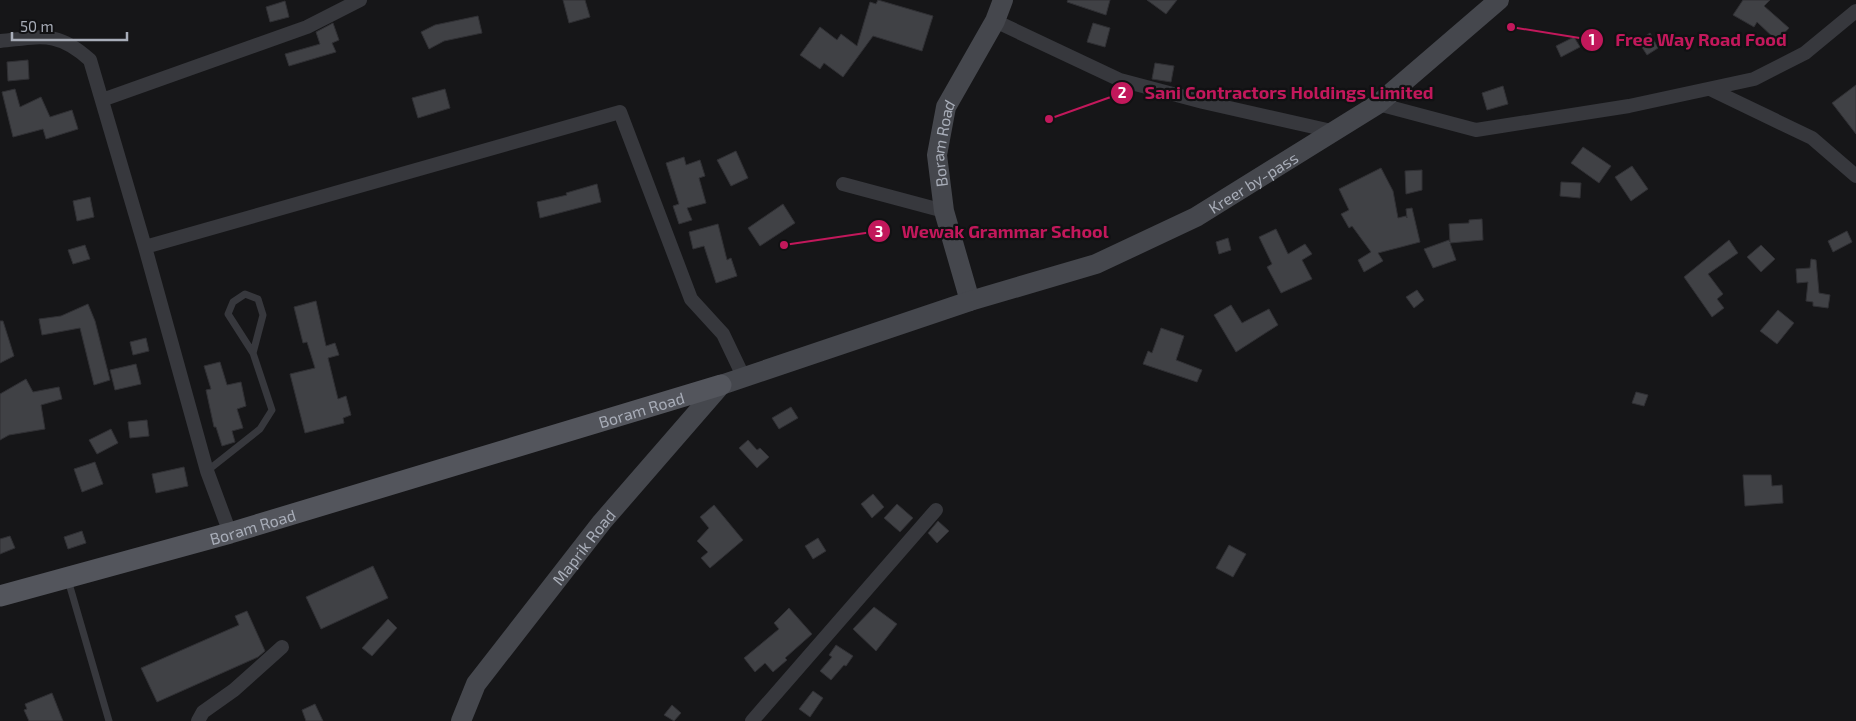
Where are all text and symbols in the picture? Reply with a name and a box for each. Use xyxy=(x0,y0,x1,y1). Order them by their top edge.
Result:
scale bar xyxy=(12,10,128,42)
text: 50 m xyxy=(20,17,54,35)
callout: Free Way Road Food xyxy=(1580,23,1797,56)
text: Free Way Road Food xyxy=(1615,28,1787,50)
text: 1 xyxy=(1589,30,1595,48)
callout: Sani Contractors Holdings Limited xyxy=(1110,76,1444,109)
text: Sani Contractors Holdings Limited xyxy=(1144,81,1434,103)
text: 2 xyxy=(1118,83,1127,101)
street label: Boram Road xyxy=(927,96,958,188)
street label: Kreer by-pass xyxy=(1205,147,1301,217)
callout: Wewak Grammar School xyxy=(866,215,1119,248)
text: Wewak Grammar School xyxy=(901,220,1109,242)
text: 3 xyxy=(875,222,883,240)
street label: Boram Road xyxy=(596,387,686,431)
street label: Boram Road xyxy=(207,504,298,548)
street label: Maprik Road xyxy=(547,505,619,588)

